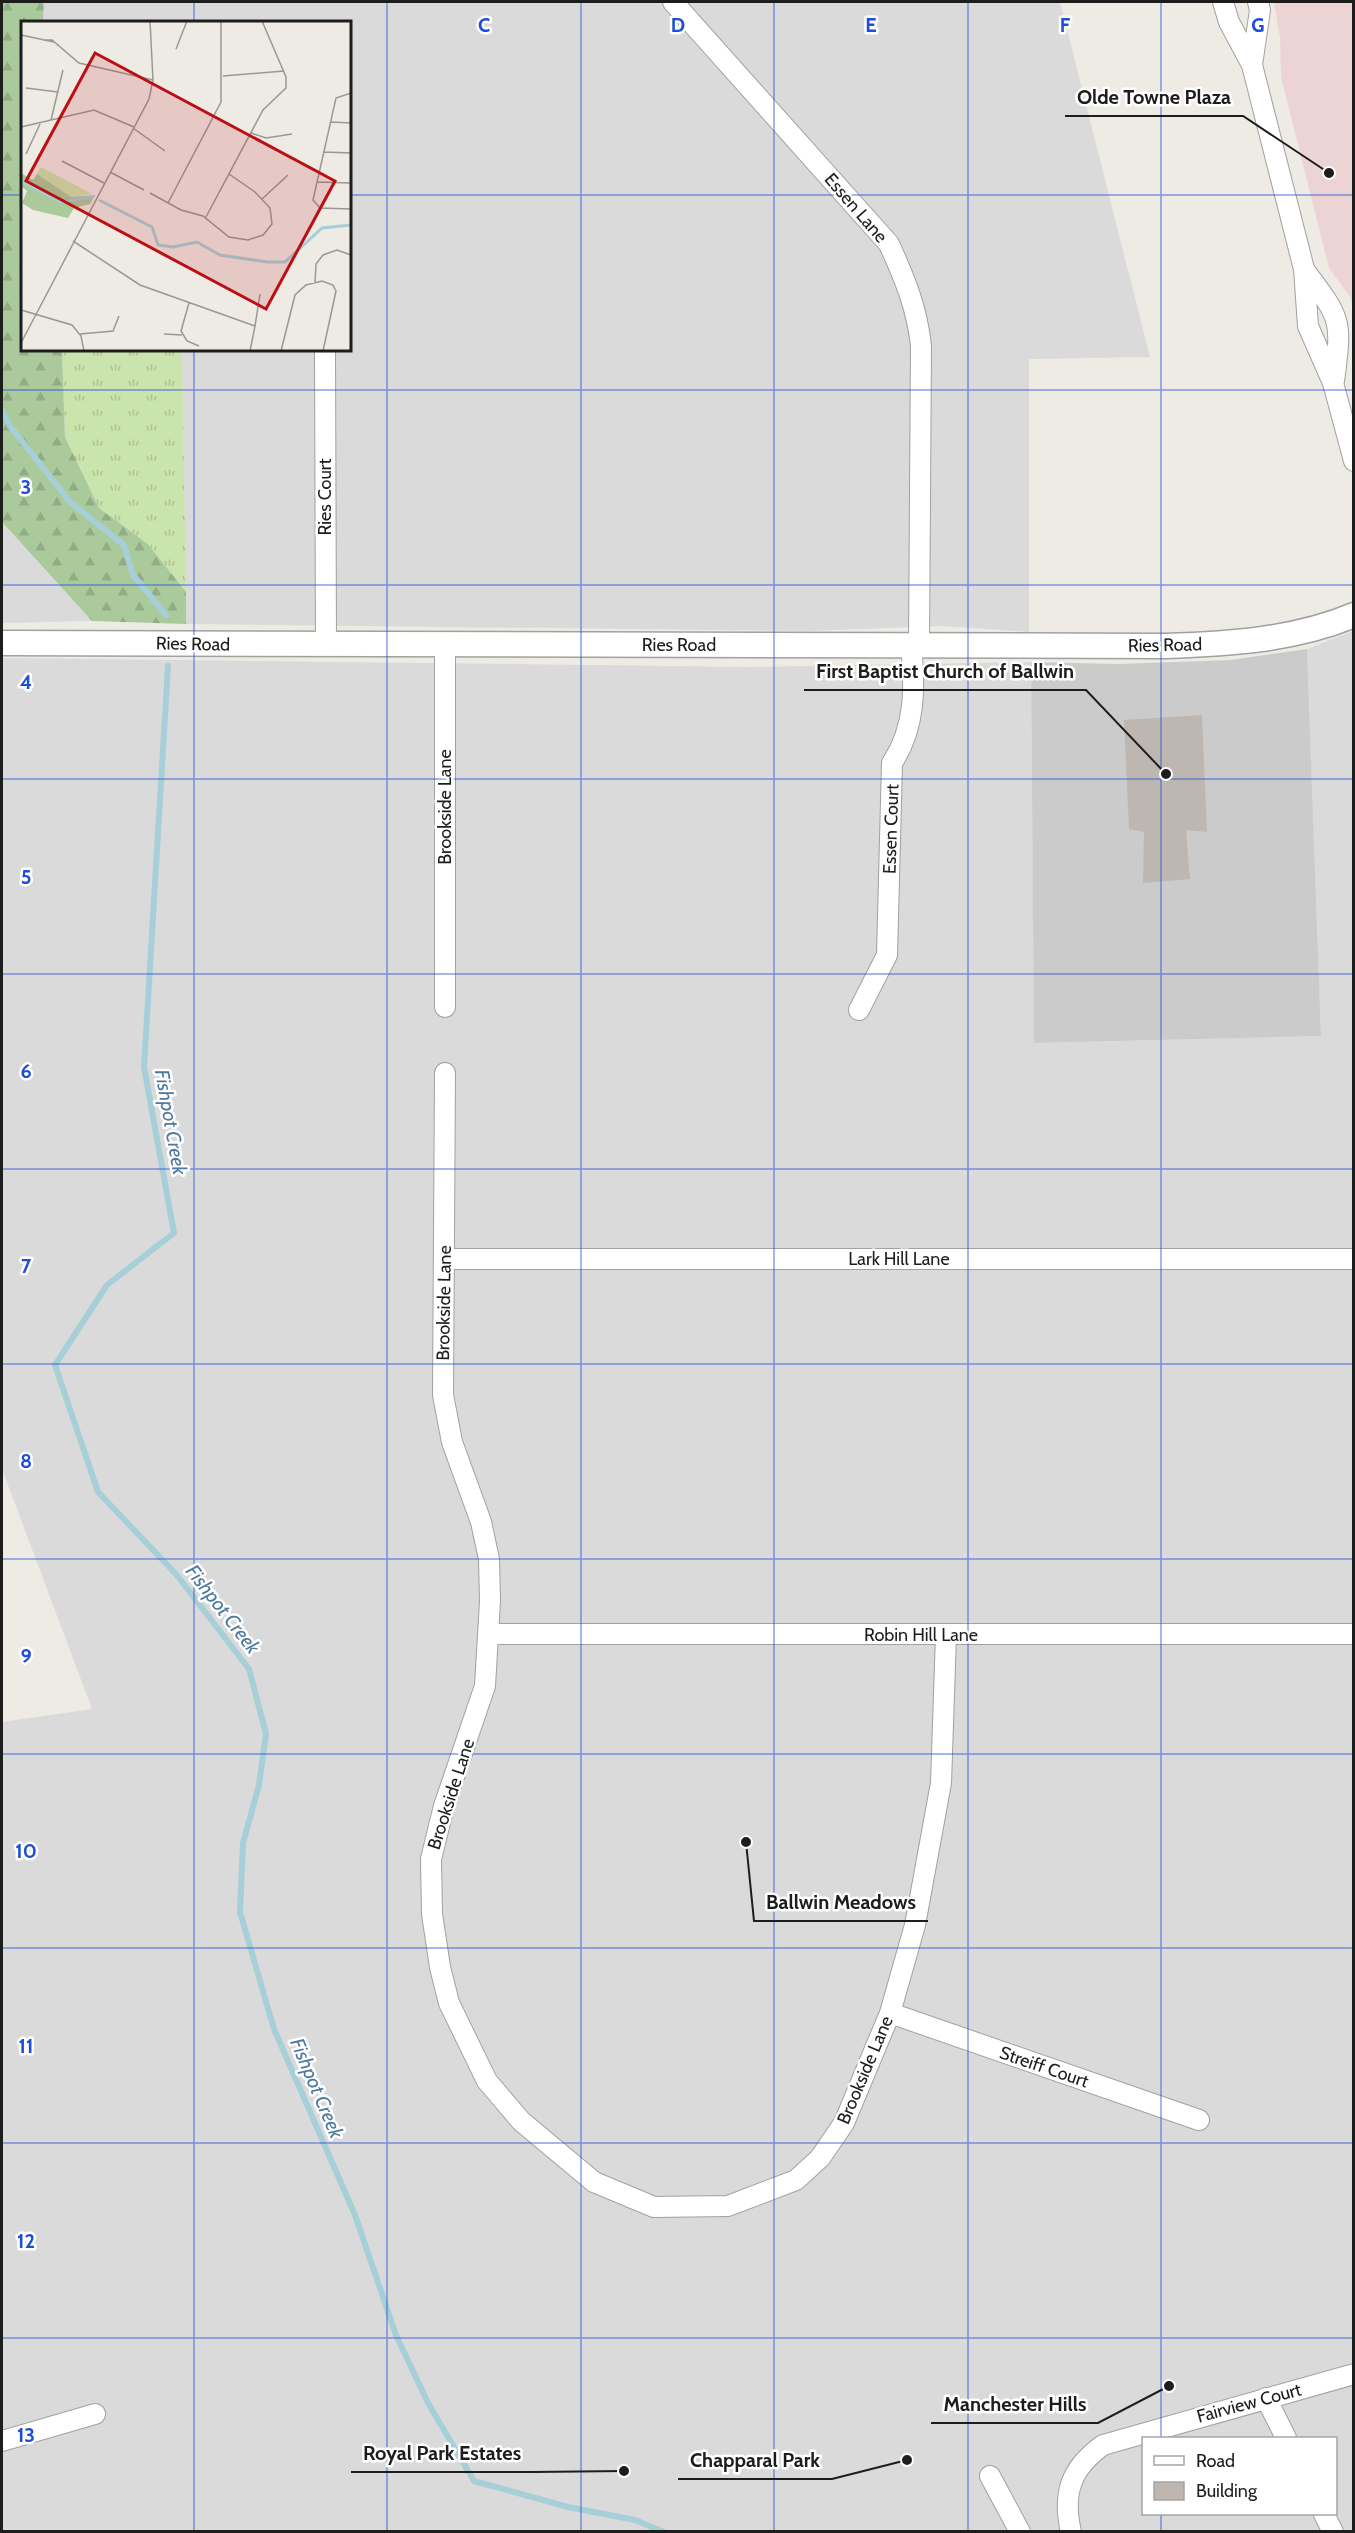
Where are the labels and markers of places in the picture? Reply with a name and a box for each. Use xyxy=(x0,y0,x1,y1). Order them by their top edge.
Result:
callout: Olde Towne Plaza xyxy=(1065,78,1243,116)
callout: First Baptist Church of Ballwin xyxy=(804,652,1086,690)
callout: Ballwin Meadows xyxy=(754,1883,928,1921)
callout: Manchester Hills xyxy=(931,2385,1098,2423)
callout: Royal Park Estates xyxy=(351,2434,533,2472)
callout: Chapparal Park xyxy=(678,2441,832,2479)

